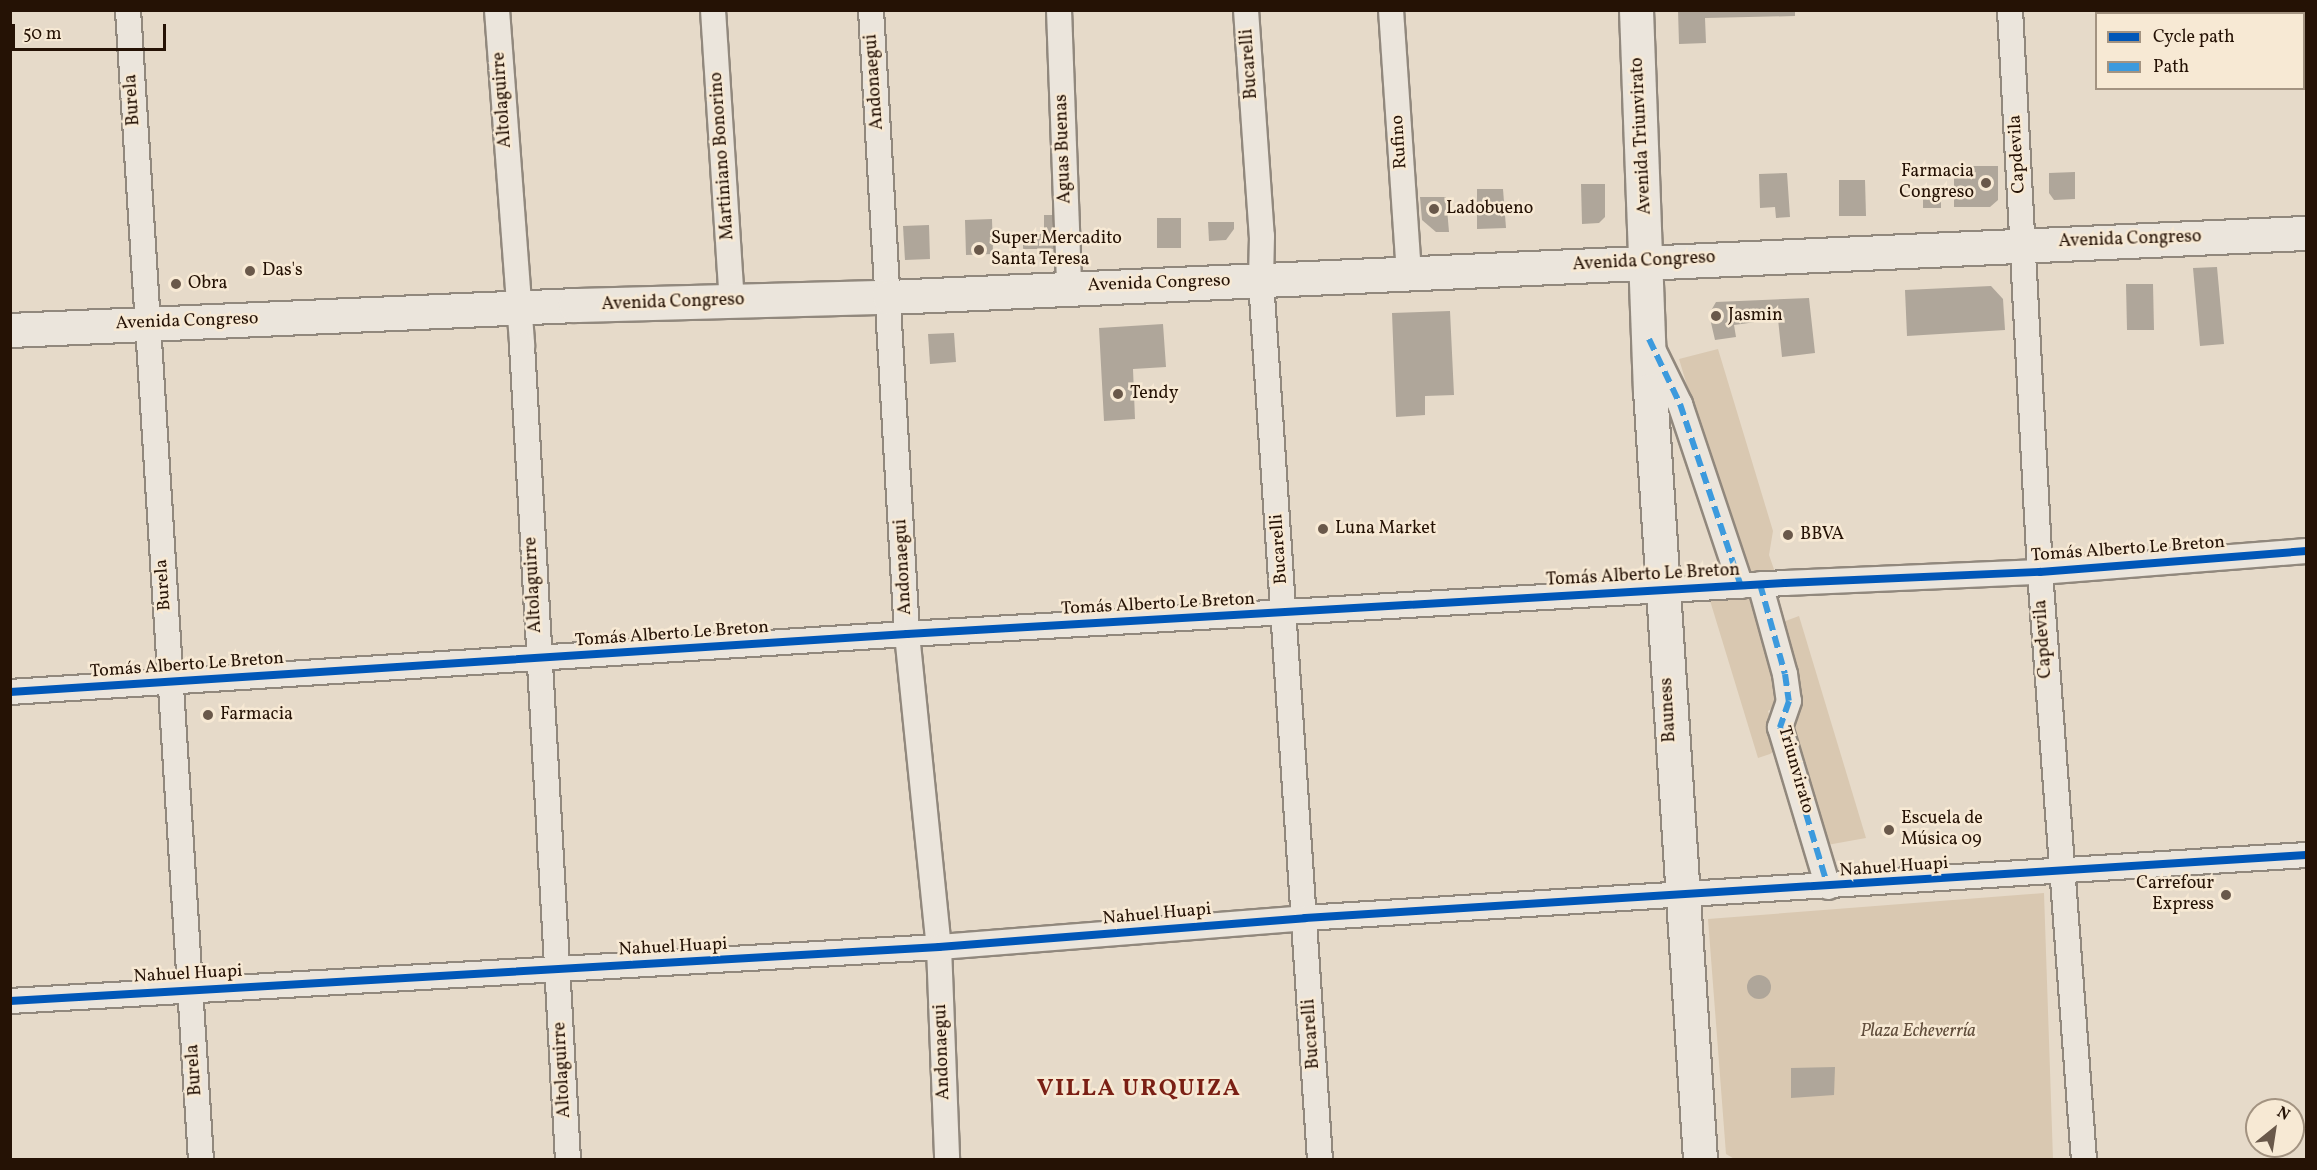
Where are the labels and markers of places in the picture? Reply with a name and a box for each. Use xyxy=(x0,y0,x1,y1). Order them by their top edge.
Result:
place label: Farmacia Congreso xyxy=(1899,162,1974,204)
marker: Farmacia Congreso xyxy=(1979,176,1993,190)
place label: Ladobueno xyxy=(1446,198,1533,220)
marker: Ladobueno xyxy=(1427,202,1441,216)
place label: Super Mercadito Santa Teresa xyxy=(991,229,1122,272)
marker: Super Mercadito Santa Teresa xyxy=(972,243,986,257)
place label: Das's xyxy=(262,260,303,282)
marker: Das's xyxy=(243,264,257,278)
place label: Obra xyxy=(188,273,228,295)
marker: Obra xyxy=(169,277,183,291)
place label: Jasmin xyxy=(1728,305,1783,327)
marker: Jasmin xyxy=(1709,309,1723,323)
place label: Tendy xyxy=(1130,383,1178,405)
marker: Tendy xyxy=(1111,387,1125,401)
place label: Luna Market xyxy=(1335,518,1436,540)
marker: Luna Market xyxy=(1316,522,1330,536)
place label: BBVA xyxy=(1800,524,1844,546)
marker: BBVA xyxy=(1781,528,1795,542)
place label: Farmacia xyxy=(220,704,293,726)
marker: Farmacia xyxy=(201,708,215,722)
place label: Escuela de Música 09 xyxy=(1901,809,1983,852)
marker: Escuela de Música 09 xyxy=(1882,823,1896,837)
place label: Carrefour Express xyxy=(2136,874,2214,916)
marker: Carrefour Express xyxy=(2219,888,2233,902)

